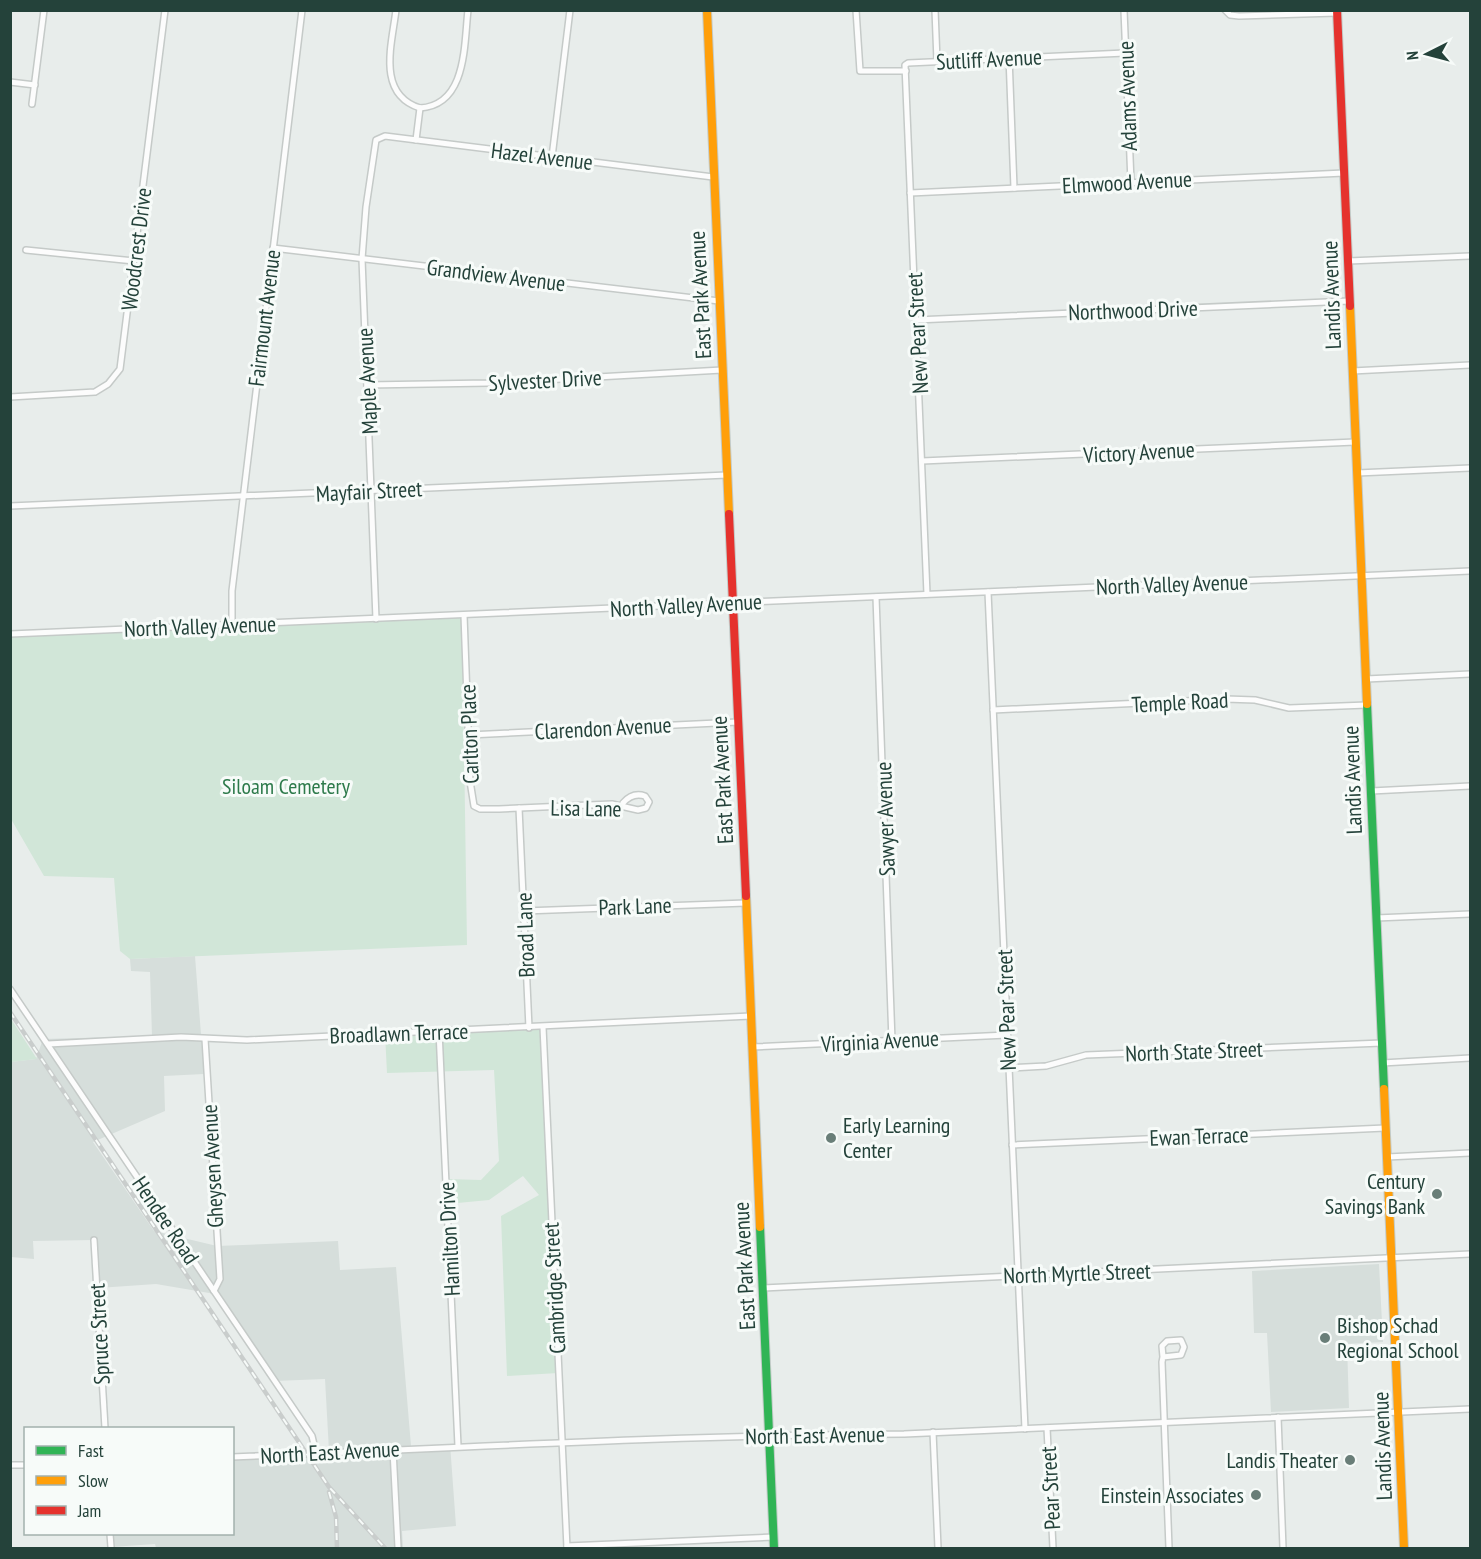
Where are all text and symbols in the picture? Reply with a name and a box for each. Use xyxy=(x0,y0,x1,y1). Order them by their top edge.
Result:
north arrow xyxy=(1397,24,1457,84)
street label: Adams Avenue xyxy=(1111,40,1143,152)
street label: Sutliff Avenue xyxy=(935,42,1043,76)
text: N xyxy=(1402,50,1422,61)
street label: Hazel Avenue xyxy=(490,136,594,176)
street label: Elmwood Avenue xyxy=(1061,165,1193,199)
street label: Woodcrest Drive xyxy=(115,186,157,312)
street label: East Park Avenue xyxy=(683,230,717,360)
street label: Landis Avenue xyxy=(1315,240,1347,350)
street label: Fairmount Avenue xyxy=(242,248,286,388)
street label: Grandview Avenue xyxy=(425,253,567,297)
street label: New Pear Street xyxy=(900,272,934,394)
street label: Northwood Drive xyxy=(1068,294,1198,326)
street label: Maple Avenue xyxy=(350,327,384,435)
street label: Sylvester Drive xyxy=(488,363,602,397)
street label: Victory Avenue xyxy=(1082,435,1195,469)
street label: Mayfair Street xyxy=(315,474,423,508)
street label: North Valley Avenue xyxy=(1095,567,1249,601)
street label: North Valley Avenue xyxy=(609,587,763,623)
street label: North Valley Avenue xyxy=(123,609,277,643)
street label: Carlton Place xyxy=(453,684,485,784)
street label: Temple Road xyxy=(1131,685,1229,719)
street label: Clarendon Avenue xyxy=(534,710,672,746)
street label: East Park Avenue xyxy=(705,715,739,845)
street label: Landis Avenue xyxy=(1336,725,1368,835)
street label: Sawyer Avenue xyxy=(869,761,901,877)
park label: Siloam Cemetery xyxy=(222,772,351,800)
street label: Lisa Lane xyxy=(550,793,622,823)
street label: Park Lane xyxy=(598,891,672,921)
street label: Broad Lane xyxy=(510,892,540,978)
street label: New Pear Street xyxy=(990,949,1022,1071)
street label: Broadlawn Terrace xyxy=(329,1017,469,1049)
street label: Virginia Avenue xyxy=(819,1024,940,1058)
street label: North State Street xyxy=(1125,1035,1263,1067)
street label: Gheysen Avenue xyxy=(195,1104,229,1228)
place label: Early Learning Center xyxy=(843,1111,950,1164)
street label: Ewan Terrace xyxy=(1149,1120,1249,1152)
marker: Early Learning Center xyxy=(824,1131,838,1145)
place label: Century Savings Bank xyxy=(1325,1167,1426,1220)
street label: Hendee Road xyxy=(126,1171,206,1269)
street label: Hamilton Drive xyxy=(432,1181,466,1297)
marker: Century Savings Bank xyxy=(1430,1187,1444,1201)
street label: East Park Avenue xyxy=(727,1201,761,1331)
street label: Cambridge Street xyxy=(537,1222,571,1354)
street label: North Myrtle Street xyxy=(1003,1256,1151,1290)
street label: Spruce Street xyxy=(82,1283,116,1385)
place label: Bishop Schad Regional School xyxy=(1337,1311,1460,1364)
marker: Bishop Schad Regional School xyxy=(1318,1331,1332,1345)
street label: Landis Avenue xyxy=(1366,1391,1398,1501)
street label: North East Avenue xyxy=(745,1420,885,1450)
legend xyxy=(24,1427,234,1535)
street label: North East Avenue xyxy=(259,1434,401,1470)
text: Fast xyxy=(78,1439,104,1462)
street label: Pear Street xyxy=(1034,1446,1066,1530)
place label: Landis Theater xyxy=(1227,1446,1338,1474)
marker: Landis Theater xyxy=(1343,1453,1357,1467)
text: Slow xyxy=(78,1469,109,1492)
place label: Einstein Associates xyxy=(1101,1481,1244,1509)
marker: Einstein Associates xyxy=(1249,1488,1263,1502)
text: Jam xyxy=(77,1499,101,1522)

